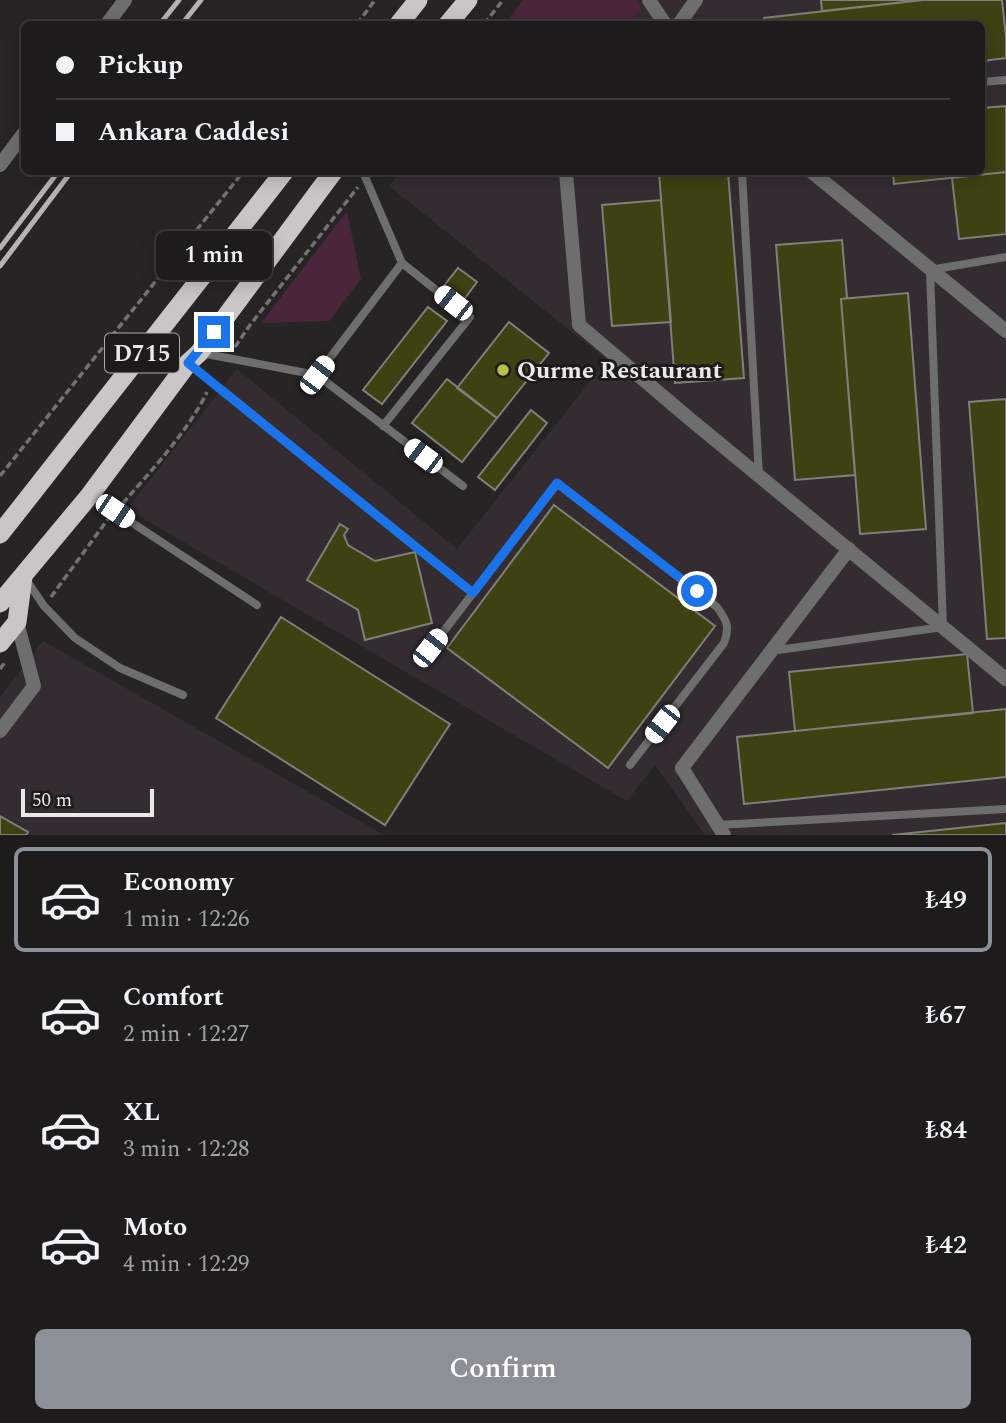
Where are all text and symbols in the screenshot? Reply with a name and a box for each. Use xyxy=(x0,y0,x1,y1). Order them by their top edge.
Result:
text: Pickup xyxy=(98,45,183,85)
text: Ankara Caddesi xyxy=(98,112,289,152)
callout: 1 min xyxy=(156,230,272,280)
text: 1 min xyxy=(184,238,244,273)
car xyxy=(430,282,477,324)
route end xyxy=(198,316,230,348)
road number: D715 xyxy=(105,334,179,372)
car xyxy=(296,352,339,398)
place label: Qurme Restaurant xyxy=(517,353,722,389)
marker: Qurme Restaurant xyxy=(495,362,511,378)
car xyxy=(400,435,447,477)
car xyxy=(92,491,139,531)
route start xyxy=(681,575,713,607)
car xyxy=(409,625,452,671)
car xyxy=(641,701,684,747)
scale bar xyxy=(21,786,154,818)
text: 50 m xyxy=(32,786,72,815)
text: Economy xyxy=(123,862,233,902)
icon: car xyxy=(39,868,102,931)
text: ₺49 xyxy=(925,880,967,920)
text: 1 min · 12:26 xyxy=(123,902,250,937)
text: Comfort xyxy=(123,977,224,1017)
icon: car xyxy=(39,983,102,1046)
text: ₺67 xyxy=(925,995,967,1035)
text: 2 min · 12:27 xyxy=(123,1017,250,1052)
text: XL xyxy=(123,1092,160,1132)
icon: car xyxy=(39,1098,102,1161)
text: ₺84 xyxy=(925,1110,967,1150)
text: 3 min · 12:28 xyxy=(123,1132,250,1167)
text: Moto xyxy=(123,1207,187,1247)
icon: car xyxy=(39,1213,102,1276)
text: ₺42 xyxy=(925,1225,967,1265)
text: 4 min · 12:29 xyxy=(123,1247,250,1282)
button: Confirm xyxy=(35,1329,971,1409)

